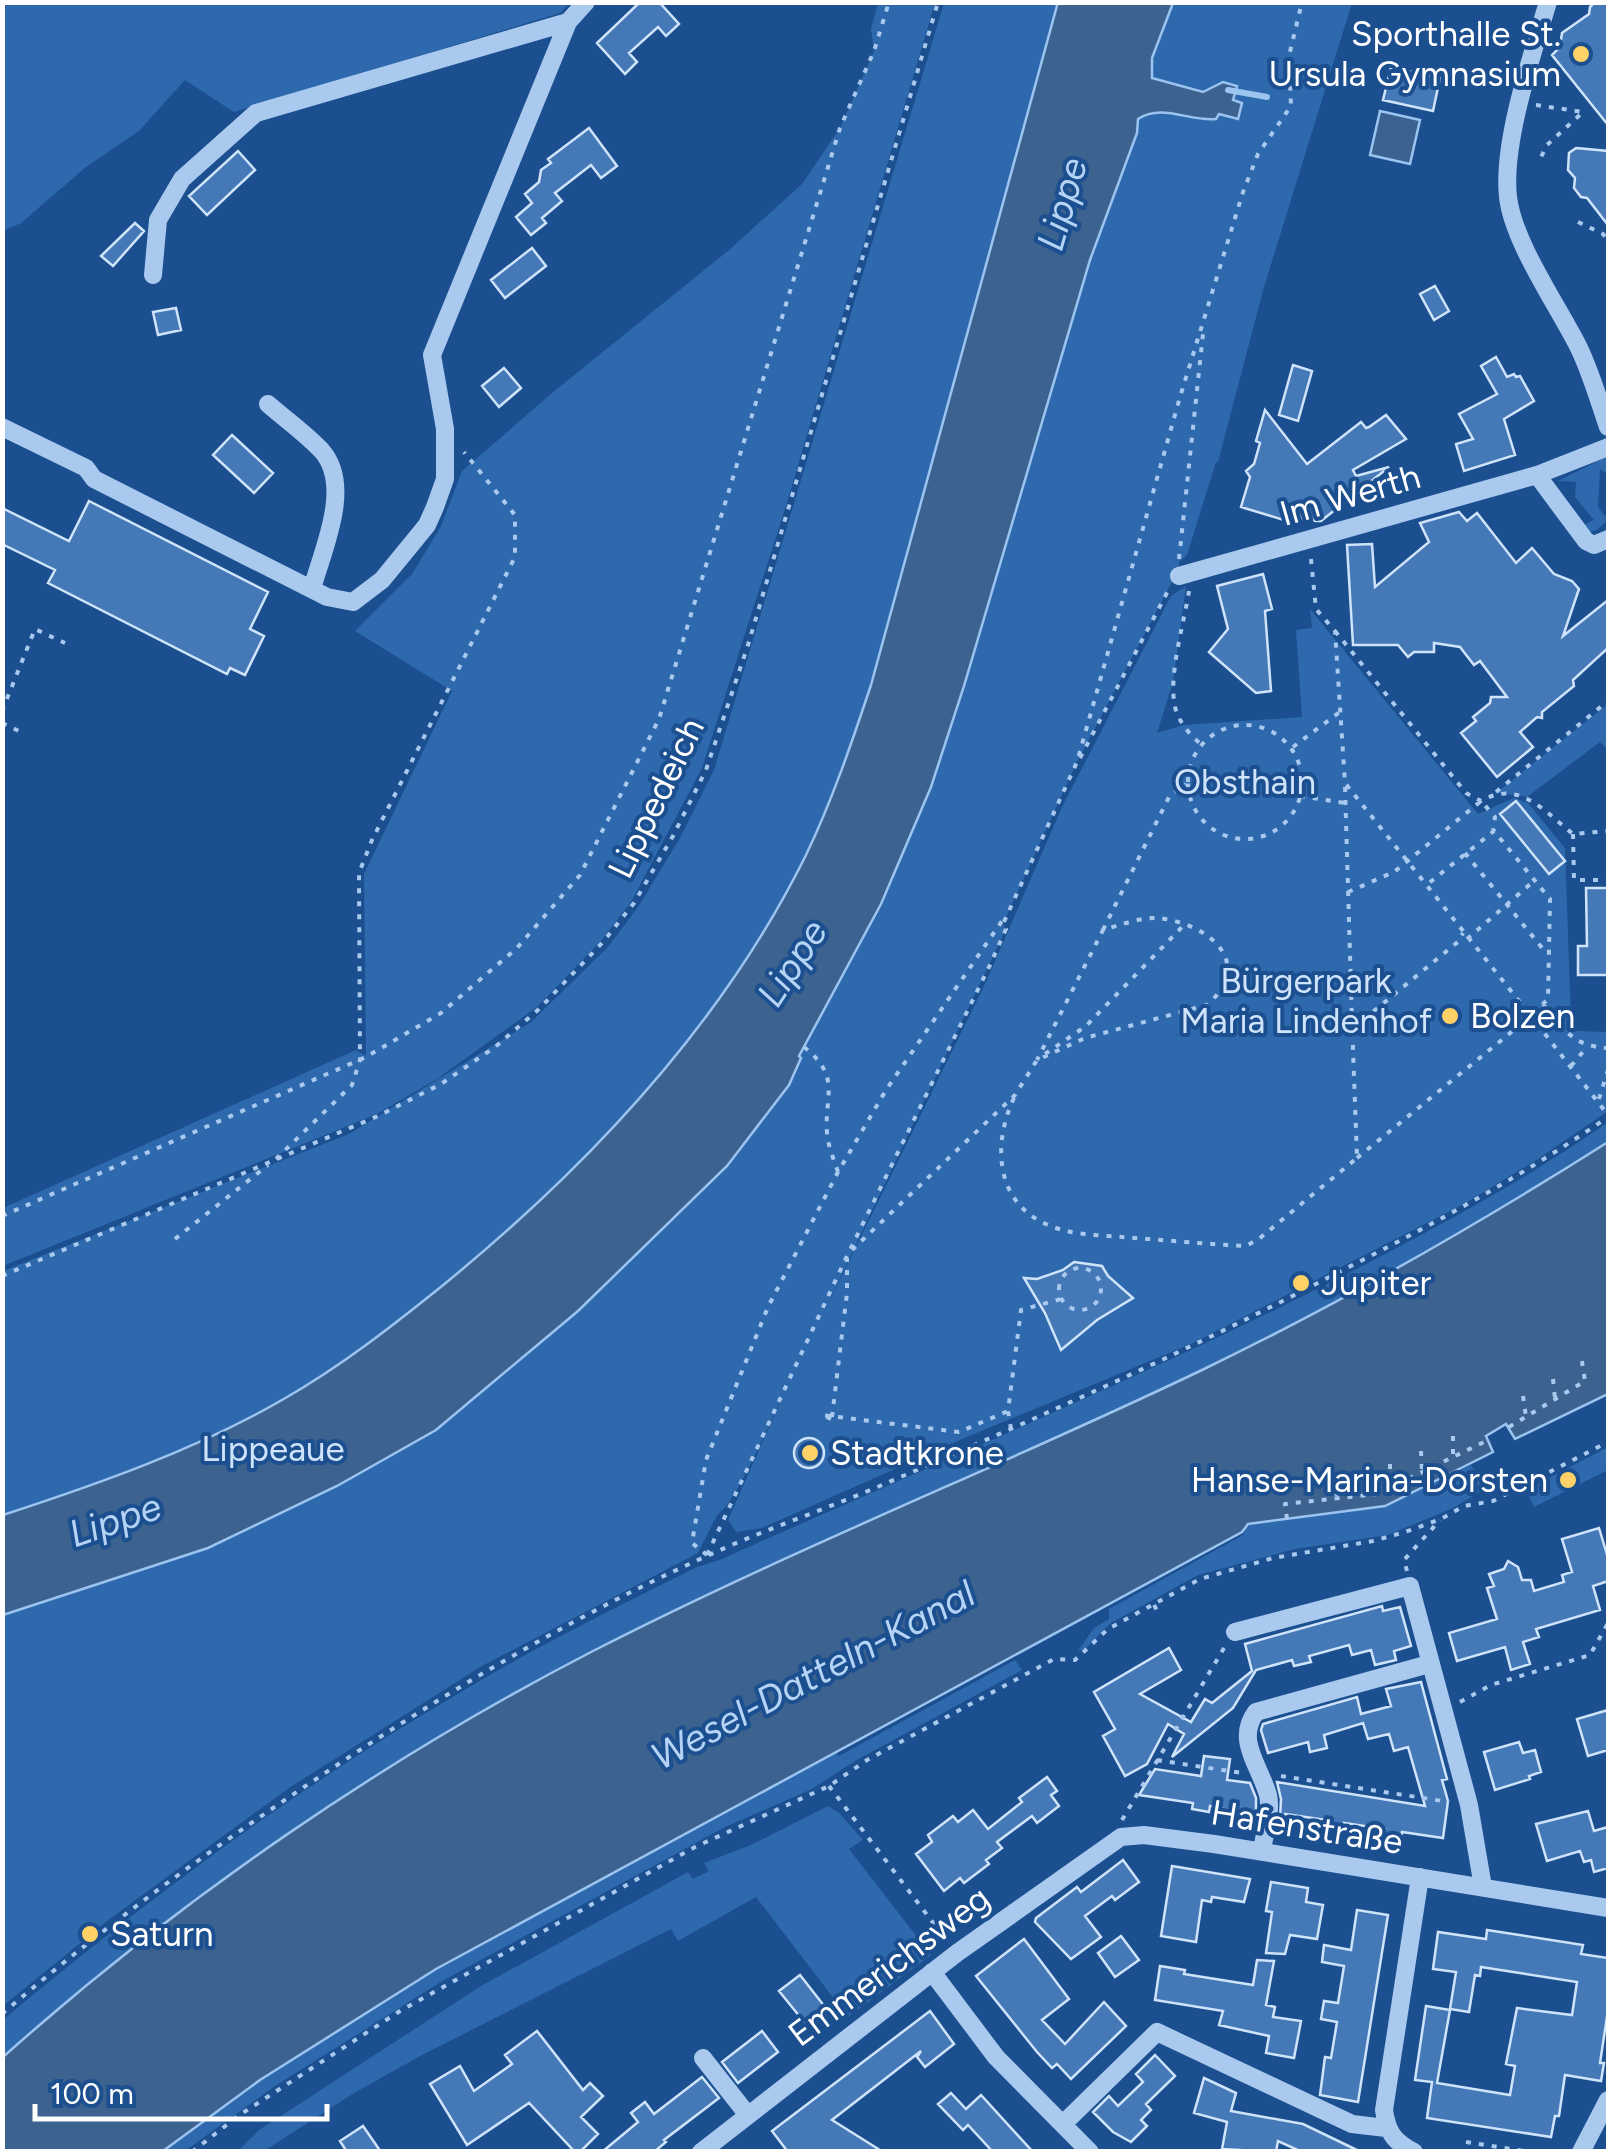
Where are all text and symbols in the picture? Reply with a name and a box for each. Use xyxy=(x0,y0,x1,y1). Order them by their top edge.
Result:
place label: Sporthalle St. Ursula Gymnasium xyxy=(1268,13,1561,95)
marker: Sporthalle St. Ursula Gymnasium xyxy=(1570,43,1592,65)
water label: Lippe xyxy=(1027,152,1097,256)
street label: Im Werth xyxy=(1275,455,1425,535)
street label: Lippedeich xyxy=(599,711,713,885)
park label: Obsthain xyxy=(1174,761,1316,803)
water label: Lippe xyxy=(747,911,837,1015)
park label: Bürgerpark Maria Lindenhof xyxy=(1180,960,1432,1042)
place label: Bolzen xyxy=(1470,995,1575,1037)
marker: Bolzen xyxy=(1439,1005,1461,1027)
place label: Jupiter xyxy=(1321,1262,1432,1304)
marker: Jupiter xyxy=(1290,1272,1312,1294)
park label: Lippeaue xyxy=(201,1428,345,1470)
place label: Stadtkrone xyxy=(830,1432,1004,1474)
marker: Stadtkrone xyxy=(799,1442,821,1464)
place label: Hanse-Marina-Dorsten xyxy=(1191,1459,1548,1501)
marker: Hanse-Marina-Dorsten xyxy=(1557,1469,1579,1491)
water label: Lippe xyxy=(63,1483,167,1557)
water label: Wesel-Datteln-Kanal xyxy=(643,1570,983,1780)
street label: Hafenstraße xyxy=(1208,1791,1406,1863)
street label: Emmerichsweg xyxy=(780,1877,998,2055)
place label: Saturn xyxy=(110,1913,213,1955)
marker: Saturn xyxy=(79,1923,101,1945)
scale bar xyxy=(35,2059,328,2121)
text: 100 m xyxy=(50,2075,134,2112)

